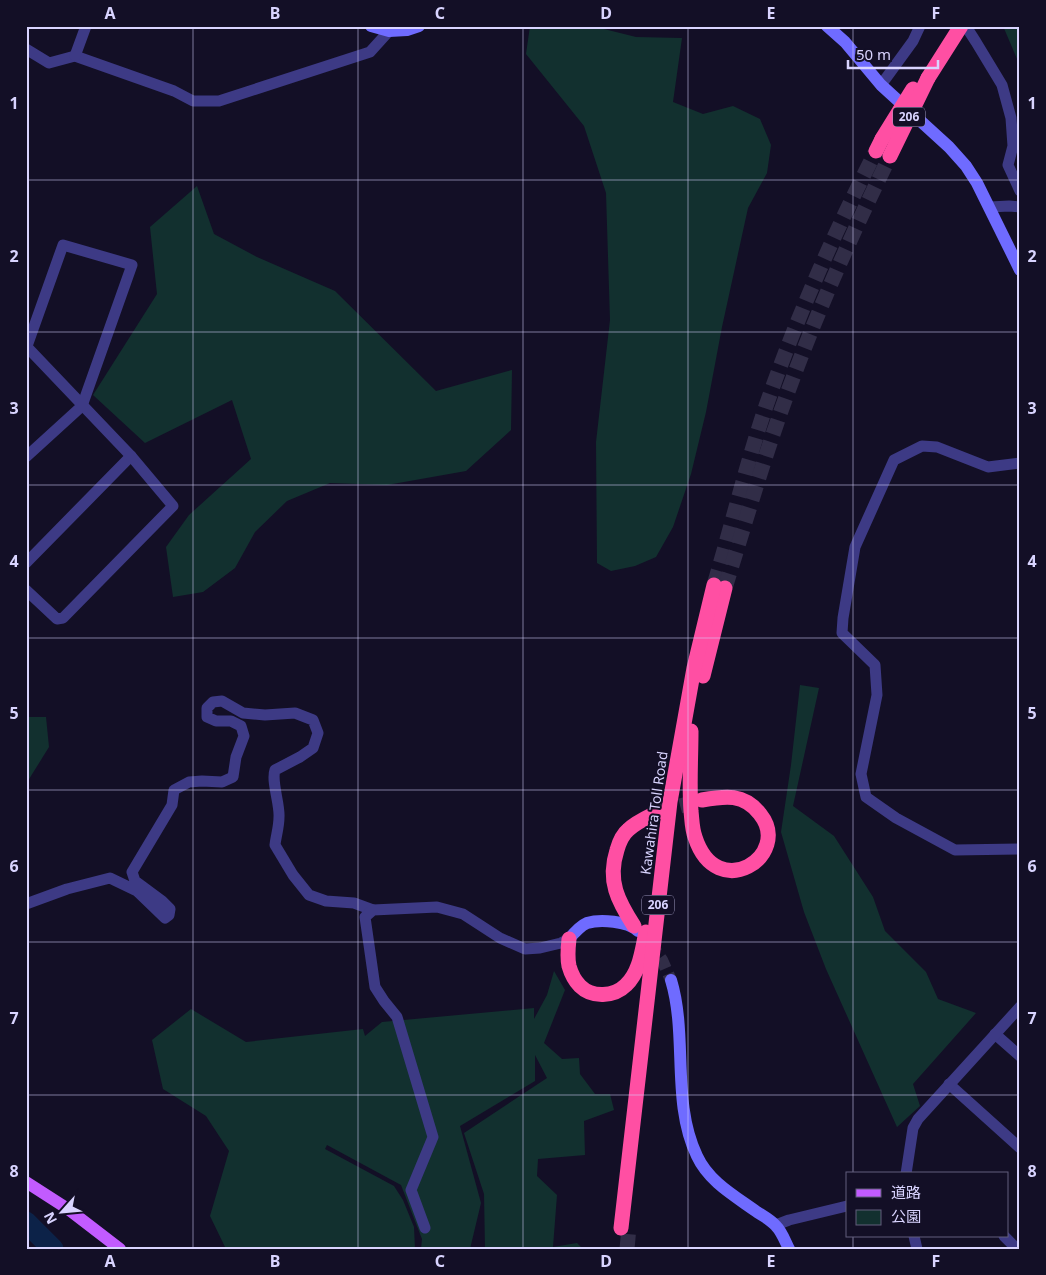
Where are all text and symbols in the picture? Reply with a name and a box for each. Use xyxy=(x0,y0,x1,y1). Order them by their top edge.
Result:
text: A xyxy=(104,2,116,24)
text: B xyxy=(270,2,280,24)
text: C xyxy=(435,2,445,24)
text: D xyxy=(600,2,612,24)
text: E xyxy=(767,2,776,24)
text: F xyxy=(932,2,940,24)
scale bar xyxy=(848,38,938,70)
text: 50 m xyxy=(856,44,891,64)
text: 1 xyxy=(9,92,19,114)
text: 1 xyxy=(1027,92,1037,114)
road number: 206 xyxy=(893,108,925,126)
text: 2 xyxy=(9,245,19,267)
text: 2 xyxy=(1027,245,1037,267)
text: 3 xyxy=(9,397,19,419)
text: 3 xyxy=(1027,397,1037,419)
text: 4 xyxy=(9,550,19,572)
text: 4 xyxy=(1027,550,1037,572)
text: 5 xyxy=(9,702,19,724)
text: 5 xyxy=(1027,702,1037,724)
street label: Kawahira Toll Road xyxy=(635,750,672,876)
text: 6 xyxy=(9,855,19,877)
text: 6 xyxy=(1027,855,1037,877)
road number: 206 xyxy=(642,896,674,914)
text: 7 xyxy=(9,1007,19,1029)
text: 7 xyxy=(1027,1007,1037,1029)
text: 8 xyxy=(9,1160,19,1182)
text: 8 xyxy=(1027,1160,1037,1182)
legend xyxy=(846,1172,1008,1238)
text: 道路 xyxy=(891,1182,921,1202)
north arrow xyxy=(38,1188,88,1238)
text: 公園 xyxy=(891,1206,921,1226)
text: N xyxy=(39,1209,61,1228)
text: A xyxy=(104,1250,116,1272)
text: B xyxy=(270,1250,280,1272)
text: C xyxy=(435,1250,445,1272)
text: D xyxy=(600,1250,612,1272)
text: E xyxy=(767,1250,776,1272)
text: F xyxy=(932,1250,940,1272)

